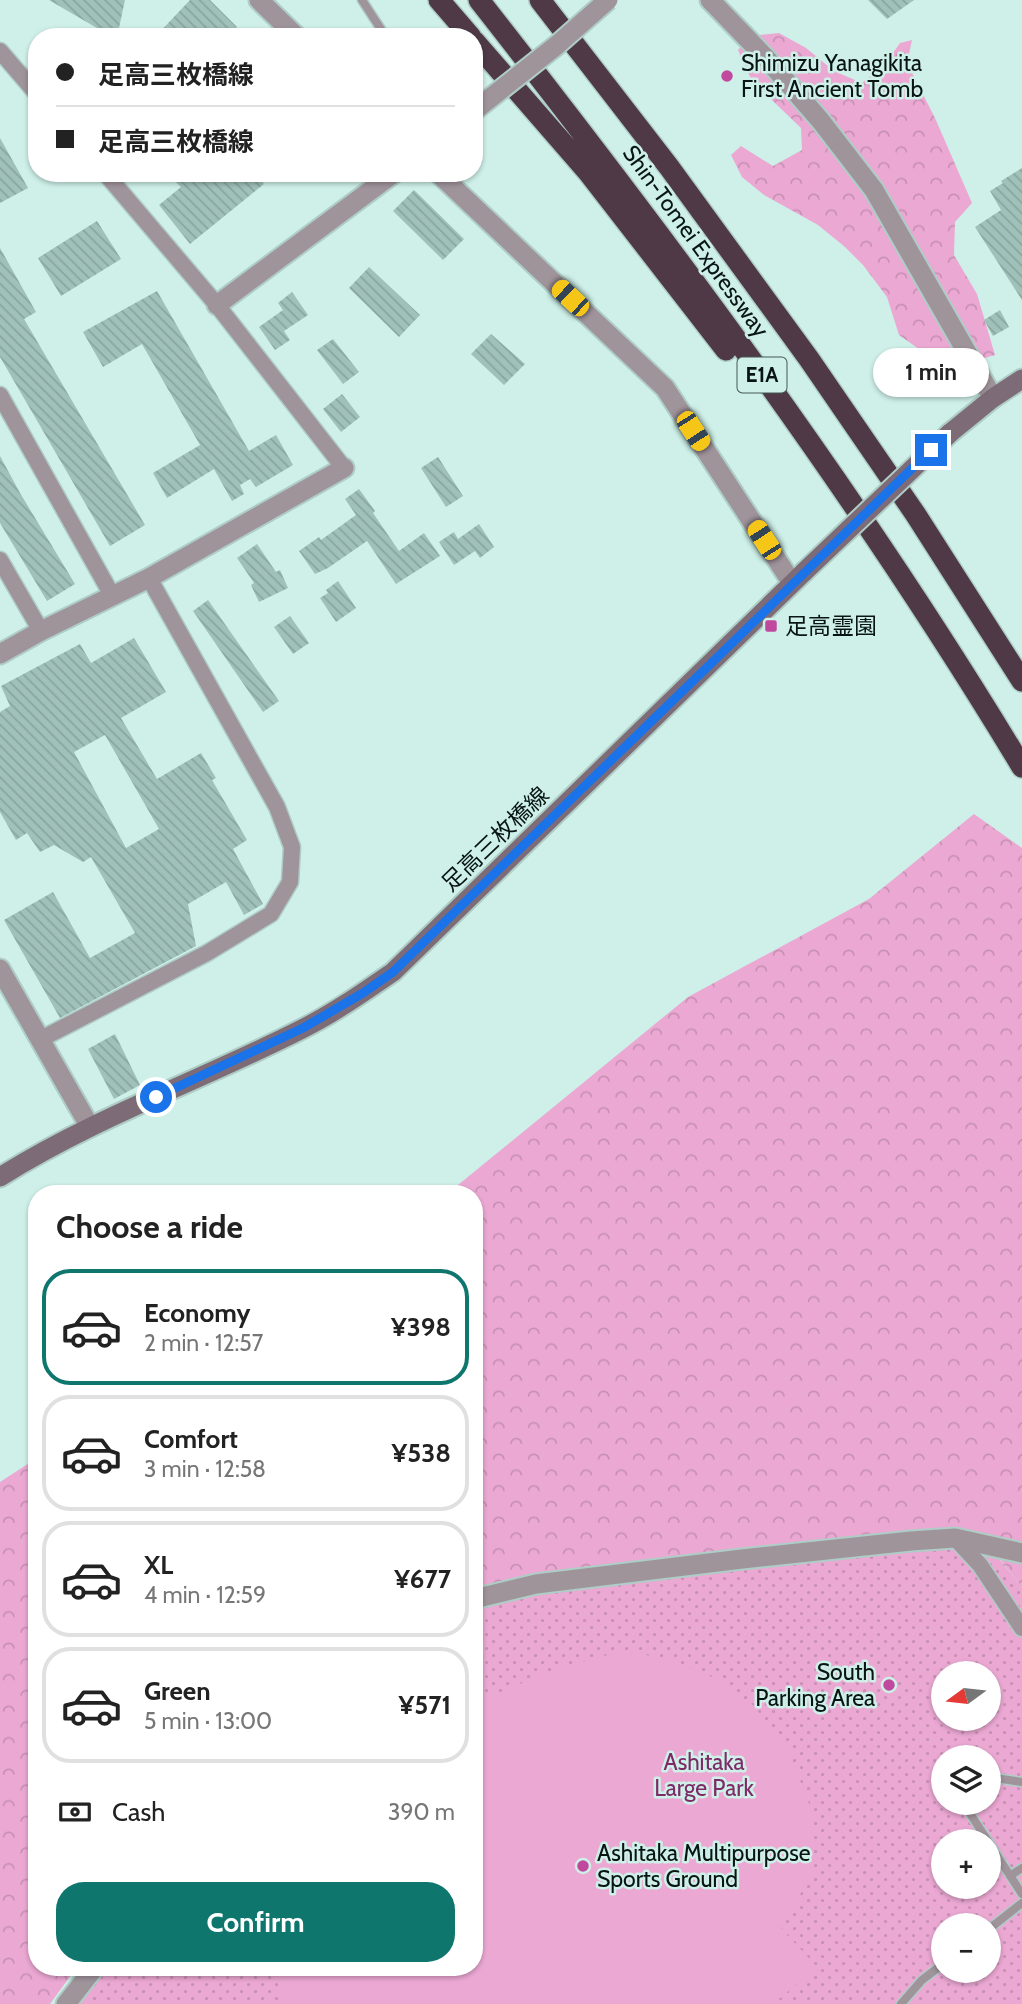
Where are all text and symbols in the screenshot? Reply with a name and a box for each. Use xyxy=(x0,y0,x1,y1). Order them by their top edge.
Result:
place label: Shimizu Yanagikita First Ancient Tomb xyxy=(741,49,923,103)
text: 足高三枚橋線 xyxy=(98,59,254,91)
marker: Shimizu Yanagikita First Ancient Tomb xyxy=(719,68,735,84)
text: 足高三枚橋線 xyxy=(98,126,254,158)
street label: Shin-Tomei Expressway xyxy=(617,140,775,343)
car xyxy=(548,276,593,320)
callout: 1 min xyxy=(873,349,989,398)
road number: E1A xyxy=(738,358,786,392)
text: 1 min xyxy=(905,358,957,386)
car xyxy=(673,408,714,454)
route end xyxy=(915,434,947,466)
car xyxy=(744,517,785,563)
place label: 足高霊園 xyxy=(785,612,877,640)
marker: 足高霊園 xyxy=(763,618,779,634)
street label: 足高三枚橋線 xyxy=(436,781,554,897)
route start xyxy=(140,1081,172,1113)
text: Choose a ride xyxy=(56,1207,243,1246)
icon: car xyxy=(60,1296,123,1359)
text: Economy xyxy=(144,1297,250,1329)
text: ¥398 xyxy=(391,1311,451,1343)
text: 2 min · 12:57 xyxy=(144,1329,263,1357)
icon: car xyxy=(60,1422,123,1485)
text: Comfort xyxy=(144,1423,238,1455)
text: ¥538 xyxy=(392,1437,451,1469)
text: 3 min · 12:58 xyxy=(144,1455,266,1483)
icon: car xyxy=(60,1548,123,1611)
text: XL xyxy=(144,1549,173,1581)
text: ¥677 xyxy=(394,1563,451,1595)
text: 4 min · 12:59 xyxy=(144,1581,266,1609)
place label: South Parking Area xyxy=(755,1658,875,1712)
north arrow xyxy=(931,1661,1001,1731)
map controls xyxy=(931,1661,1001,1983)
icon: car xyxy=(60,1674,123,1737)
text: Green xyxy=(144,1675,211,1707)
marker: South Parking Area xyxy=(881,1677,897,1693)
text: ¥571 xyxy=(398,1689,451,1721)
text: 5 min · 13:00 xyxy=(144,1707,272,1735)
button: layers xyxy=(931,1745,1001,1815)
park label: Ashitaka Large Park xyxy=(654,1748,754,1802)
icon: cash xyxy=(56,1793,94,1831)
text: Cash xyxy=(112,1796,165,1828)
text: 390 m xyxy=(388,1798,455,1826)
button: + xyxy=(931,1829,1001,1899)
place label: Ashitaka Multipurpose Sports Ground xyxy=(597,1839,811,1893)
marker: Ashitaka Multipurpose Sports Ground xyxy=(575,1858,591,1874)
button: Confirm xyxy=(56,1882,455,1962)
button: − xyxy=(931,1913,1001,1983)

